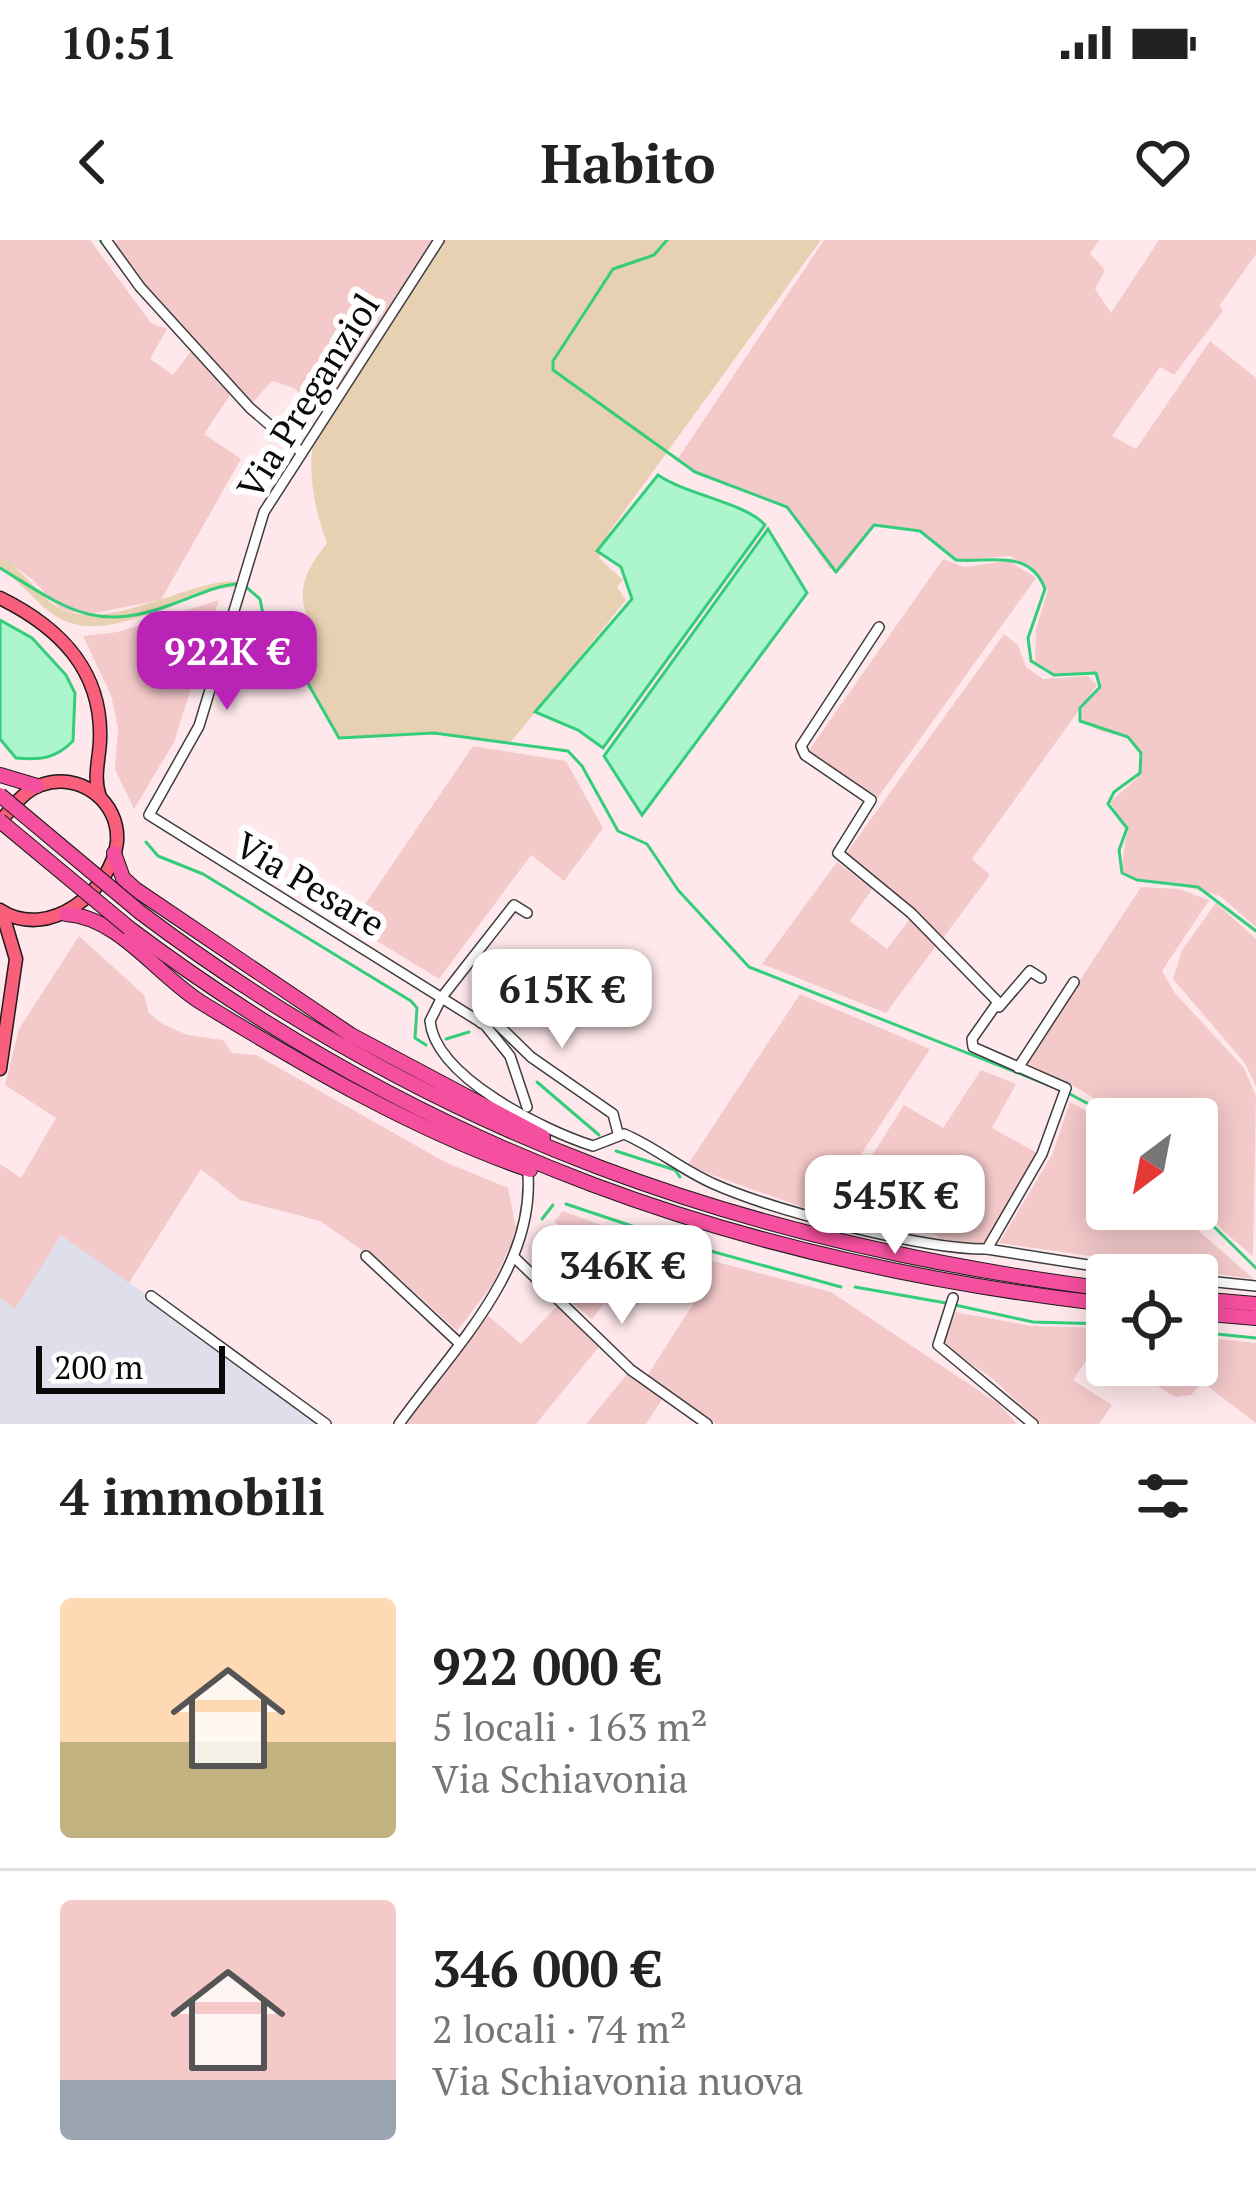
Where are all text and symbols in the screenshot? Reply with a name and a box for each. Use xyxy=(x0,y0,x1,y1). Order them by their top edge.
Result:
text: 10:51 xyxy=(60,12,177,72)
text: Habito xyxy=(541,127,715,198)
icon: back xyxy=(60,129,126,195)
icon: heart xyxy=(1130,129,1196,195)
street label: Via Preganziol xyxy=(226,284,389,507)
pin: 922K € xyxy=(129,611,325,713)
text: 922K € xyxy=(164,624,290,676)
street label: Via Pesare xyxy=(227,821,394,947)
pin: 615K € xyxy=(464,949,660,1051)
text: 615K € xyxy=(499,962,625,1014)
north arrow xyxy=(1086,1098,1218,1230)
map controls xyxy=(1086,1098,1218,1386)
pin: 545K € xyxy=(797,1155,993,1257)
text: 545K € xyxy=(832,1168,958,1220)
pin: 346K € xyxy=(524,1225,720,1327)
text: 346K € xyxy=(559,1238,685,1290)
button: locate xyxy=(1086,1254,1218,1386)
scale bar xyxy=(36,1340,225,1393)
text: 200 m xyxy=(54,1345,143,1388)
text: 4 immobili xyxy=(60,1462,325,1530)
icon: filters xyxy=(1130,1463,1196,1529)
text: 922 000 € xyxy=(432,1632,661,1700)
icon: home xyxy=(156,1646,300,1790)
text: 5 locali · 163 m² xyxy=(432,1700,708,1752)
text: Via Schiavonia xyxy=(432,1752,688,1804)
text: 346 000 € xyxy=(432,1934,661,2002)
icon: home xyxy=(156,1948,300,2092)
text: 2 locali · 74 m² xyxy=(432,2002,687,2054)
text: Via Schiavonia nuova xyxy=(432,2054,804,2106)

